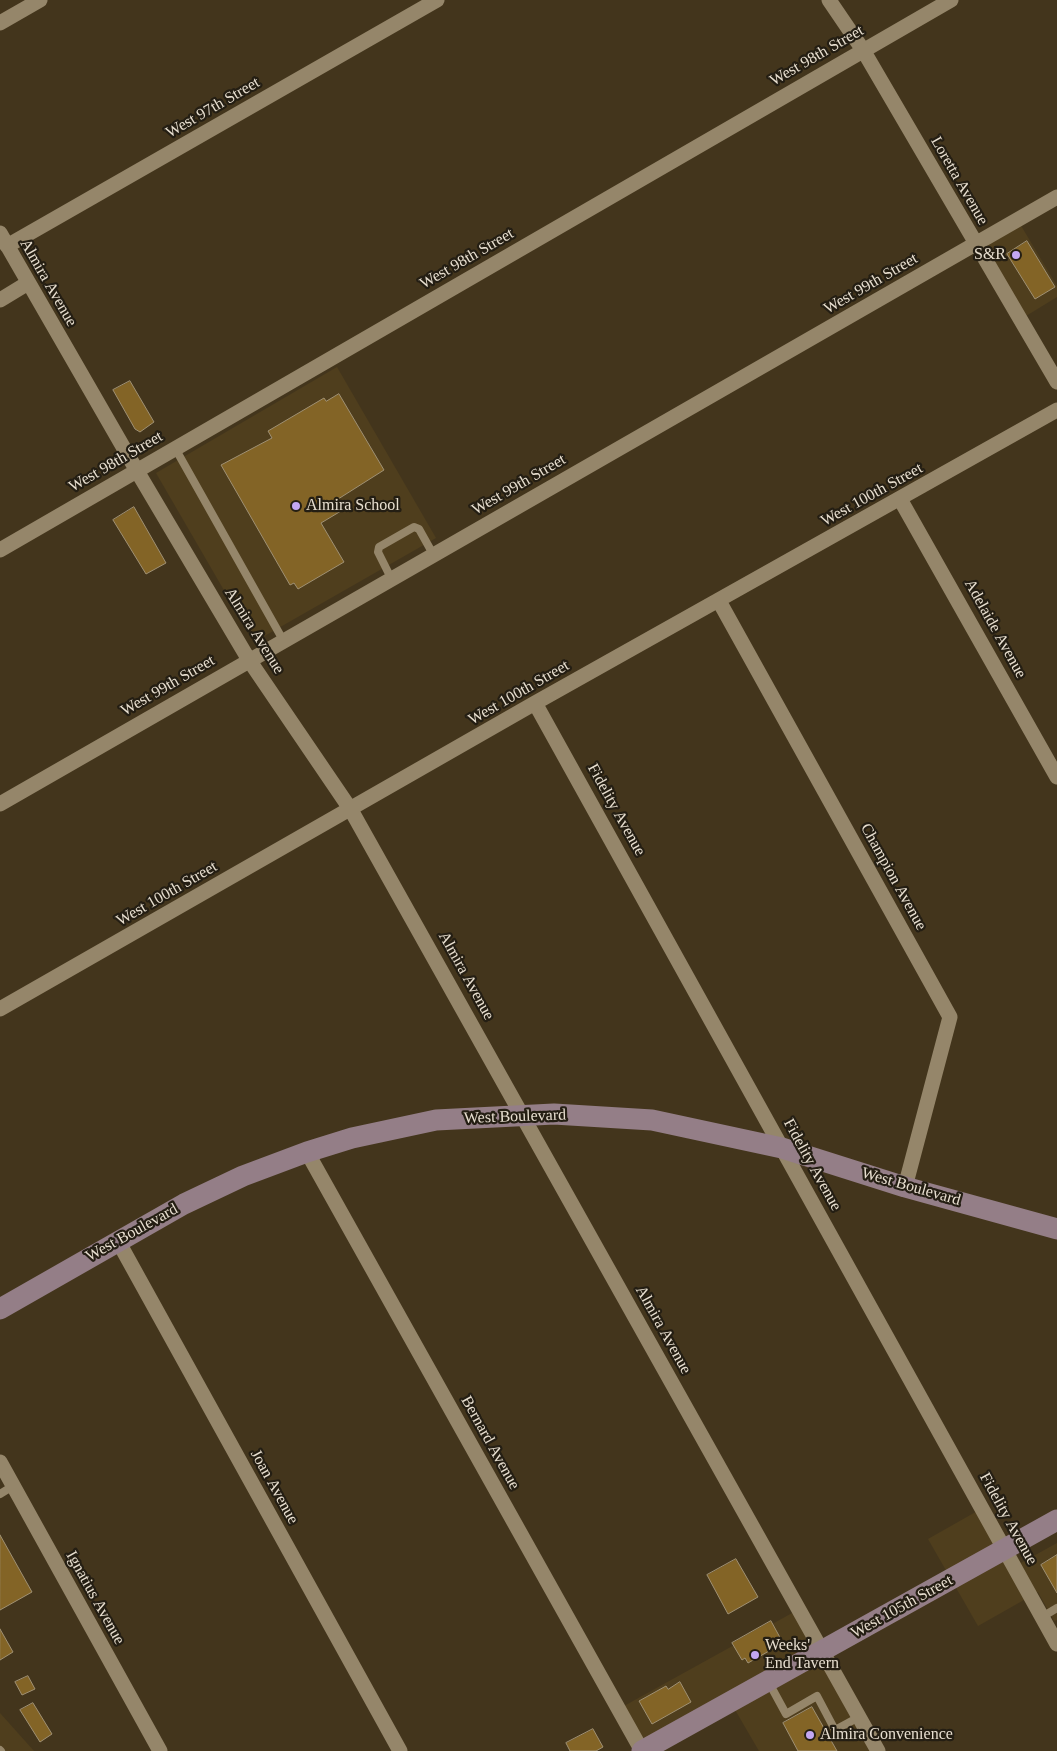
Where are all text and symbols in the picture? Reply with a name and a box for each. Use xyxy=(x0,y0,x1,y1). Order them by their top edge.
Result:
street label: West 98th Street xyxy=(767,21,867,91)
street label: West 97th Street xyxy=(163,73,263,143)
street label: Loretta Avenue xyxy=(926,133,992,229)
street label: West 98th Street xyxy=(417,224,517,294)
street label: Almira Avenue xyxy=(15,236,81,330)
place label: S&R xyxy=(974,245,1006,265)
street label: West 99th Street xyxy=(821,249,921,319)
marker: S&R xyxy=(1010,249,1022,261)
street label: West 98th Street xyxy=(66,427,166,497)
street label: West 99th Street xyxy=(469,450,569,520)
street label: West 100th Street xyxy=(818,459,926,531)
place label: Almira School xyxy=(306,496,400,516)
marker: Almira School xyxy=(290,500,302,512)
street label: Adelaide Avenue xyxy=(960,576,1030,682)
street label: Almira Avenue xyxy=(220,584,288,678)
street label: West 99th Street xyxy=(118,651,218,721)
street label: West 100th Street xyxy=(465,656,573,730)
street label: Fidelity Avenue xyxy=(583,761,649,859)
street label: Champion Avenue xyxy=(856,820,930,934)
street label: West 100th Street xyxy=(113,857,221,931)
street label: Almira Avenue xyxy=(434,929,498,1023)
street label: West Boulevard xyxy=(464,1106,566,1128)
street label: Fidelity Avenue xyxy=(779,1116,845,1214)
street label: West Boulevard xyxy=(859,1164,963,1210)
street label: West Boulevard xyxy=(83,1200,181,1266)
street label: Almira Avenue xyxy=(631,1283,695,1377)
street label: Bernard Avenue xyxy=(456,1393,524,1493)
street label: Joan Avenue xyxy=(246,1447,302,1527)
street label: Fidelity Avenue xyxy=(975,1470,1041,1568)
street label: Ignatius Avenue xyxy=(61,1548,129,1648)
street label: West 105th Street xyxy=(848,1571,956,1643)
place label: Weeks' End Tavern xyxy=(765,1636,839,1674)
marker: Weeks' End Tavern xyxy=(749,1649,761,1661)
place label: Almira Convenience xyxy=(820,1725,953,1745)
marker: Almira Convenience xyxy=(804,1729,816,1741)

